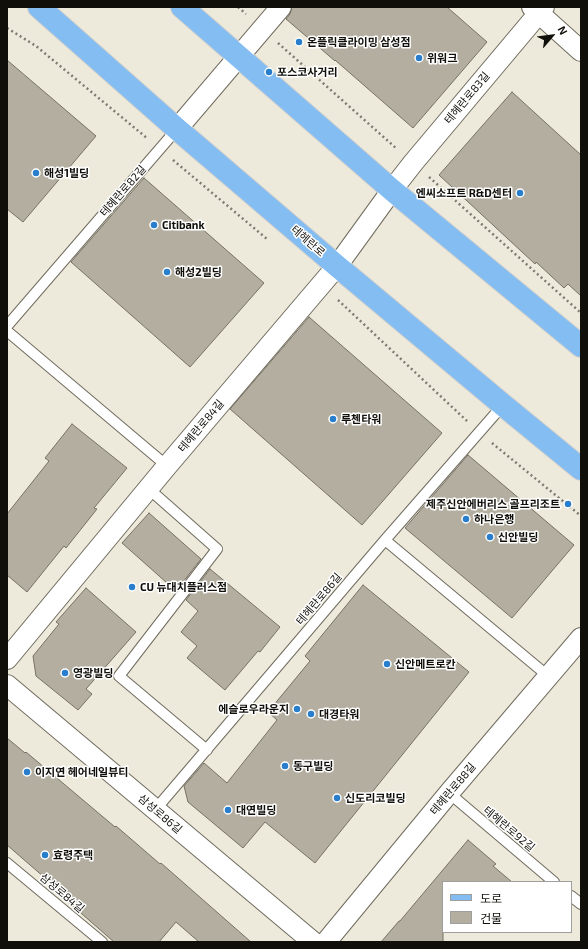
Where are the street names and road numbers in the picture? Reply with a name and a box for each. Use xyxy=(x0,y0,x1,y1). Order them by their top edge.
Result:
street label: 테헤란로83길 xyxy=(442,69,492,127)
street label: 테헤란로82길 xyxy=(97,163,149,219)
street label: 테헤란로 xyxy=(288,223,328,259)
street label: 테헤란로84길 xyxy=(175,397,227,455)
street label: 테헤란로86길 xyxy=(294,570,344,628)
street label: 테헤란로88길 xyxy=(427,760,479,818)
street label: 삼성로86길 xyxy=(135,792,185,836)
street label: 테헤란로92길 xyxy=(481,804,537,854)
street label: 삼성로84길 xyxy=(37,871,87,915)

